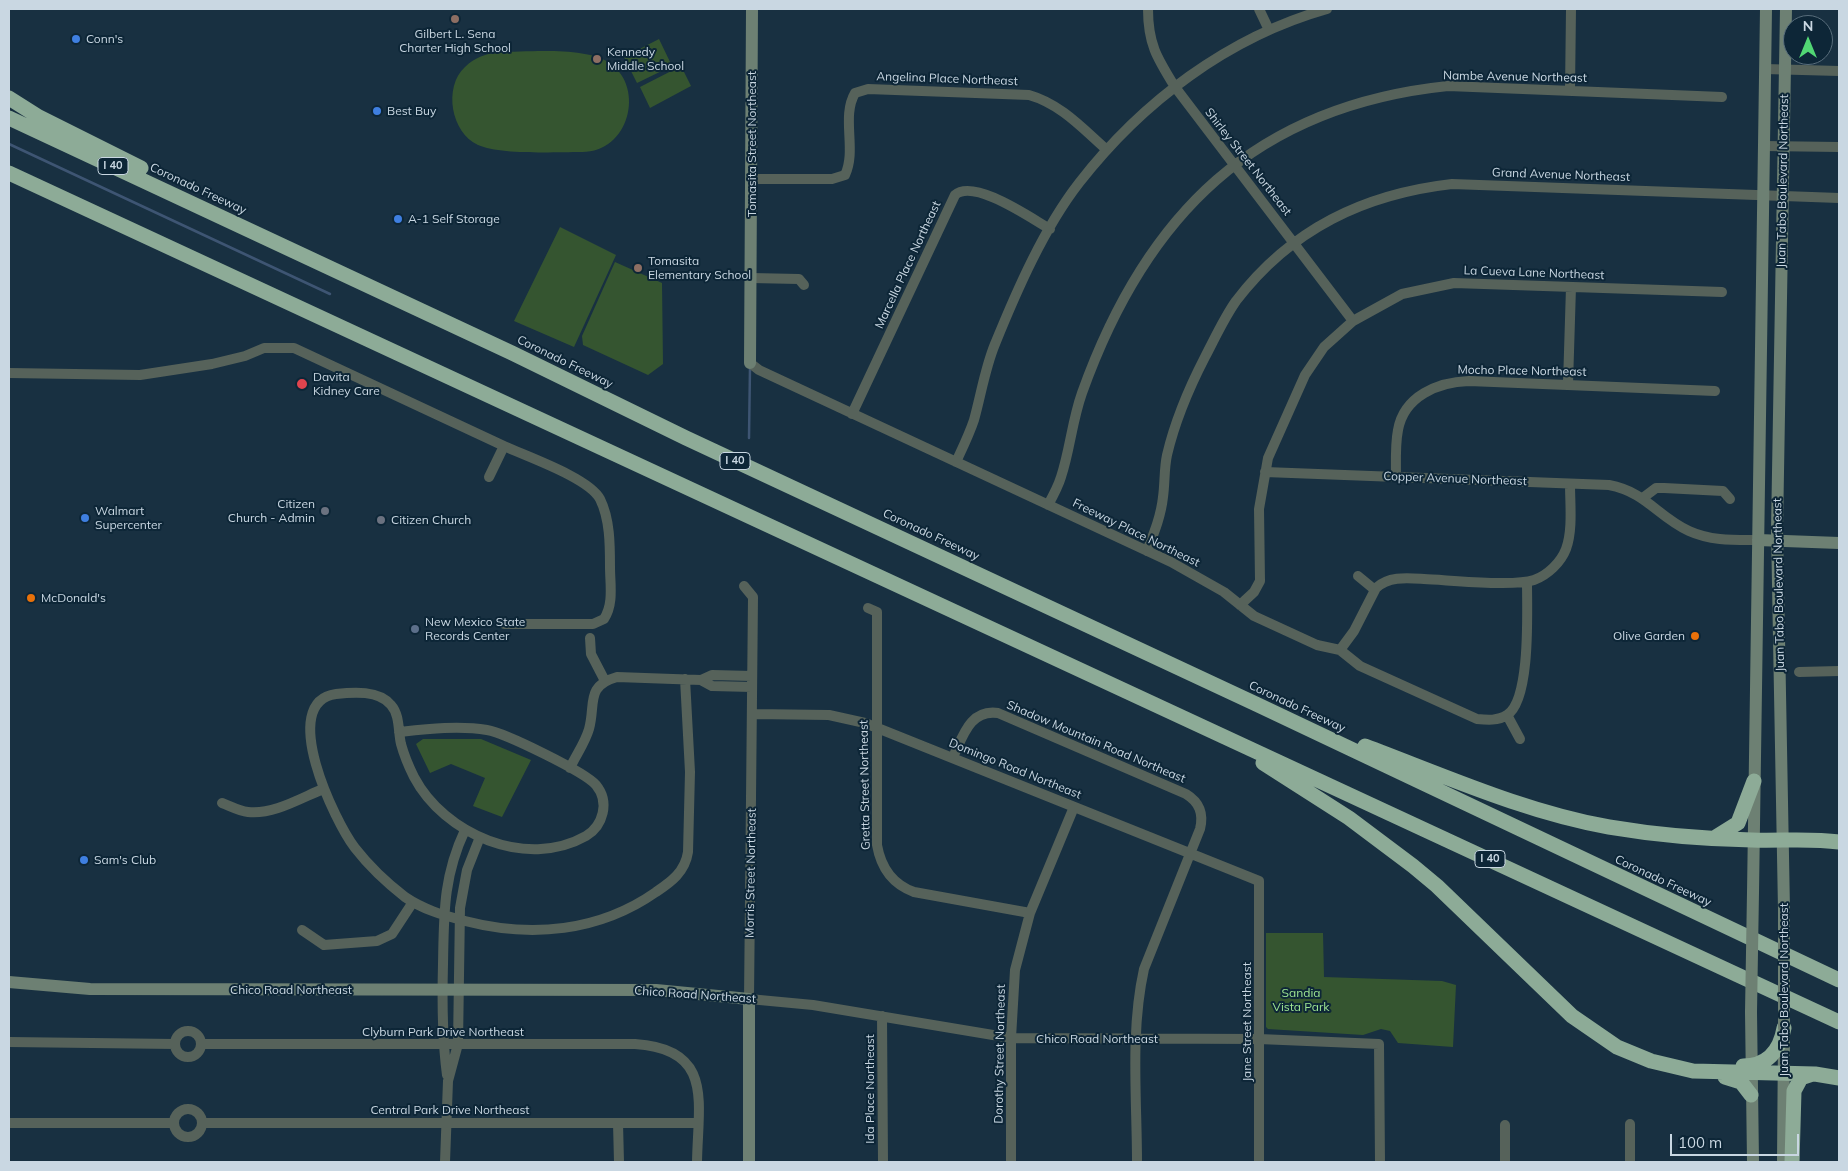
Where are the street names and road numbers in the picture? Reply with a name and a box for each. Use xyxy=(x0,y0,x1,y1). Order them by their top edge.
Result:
street label: Angelina Place Northeast xyxy=(876,69,1018,89)
street label: Nambe Avenue Northeast xyxy=(1443,69,1587,85)
street label: Tomasita Street Northeast xyxy=(745,71,759,217)
street label: Juan Tabo Boulevard Northeast xyxy=(1774,94,1792,268)
street label: Shirley Street Northeast xyxy=(1202,105,1294,219)
road number: I 40 xyxy=(98,158,128,175)
street label: Coronado Freeway xyxy=(147,160,249,218)
street label: Grand Avenue Northeast xyxy=(1492,165,1630,185)
street label: Marcella Place Northeast xyxy=(872,199,944,331)
street label: La Cueva Lane Northeast xyxy=(1463,263,1605,283)
street label: Coronado Freeway xyxy=(515,333,615,391)
street label: Mocho Place Northeast xyxy=(1457,363,1587,379)
road number: I 40 xyxy=(720,452,750,470)
street label: Copper Avenue Northeast xyxy=(1383,469,1527,489)
street label: Freeway Place Northeast xyxy=(1070,496,1202,570)
street label: Juan Tabo Boulevard Northeast xyxy=(1770,498,1788,672)
street label: Coronado Freeway xyxy=(880,506,982,564)
street label: Coronado Freeway xyxy=(1246,678,1348,736)
street label: Shadow Mountain Road Northeast xyxy=(1004,698,1188,786)
street label: Gretta Street Northeast xyxy=(857,720,873,850)
street label: Domingo Road Northeast xyxy=(947,736,1083,802)
street label: Morris Street Northeast xyxy=(743,808,759,938)
road number: I 40 xyxy=(1475,851,1505,868)
street label: Coronado Freeway xyxy=(1612,852,1714,910)
street label: Juan Tabo Boulevard Northeast xyxy=(1777,903,1791,1077)
street label: Jane Street Northeast xyxy=(1240,962,1254,1082)
street label: Chico Road Northeast xyxy=(230,983,352,997)
street label: Chico Road Northeast xyxy=(634,984,756,1006)
street label: Dorothy Street Northeast xyxy=(992,984,1008,1124)
street label: Clyburn Park Drive Northeast xyxy=(362,1025,524,1039)
street label: Chico Road Northeast xyxy=(1036,1032,1158,1046)
street label: Ida Place Northeast xyxy=(863,1034,877,1144)
street label: Central Park Drive Northeast xyxy=(370,1103,530,1117)

